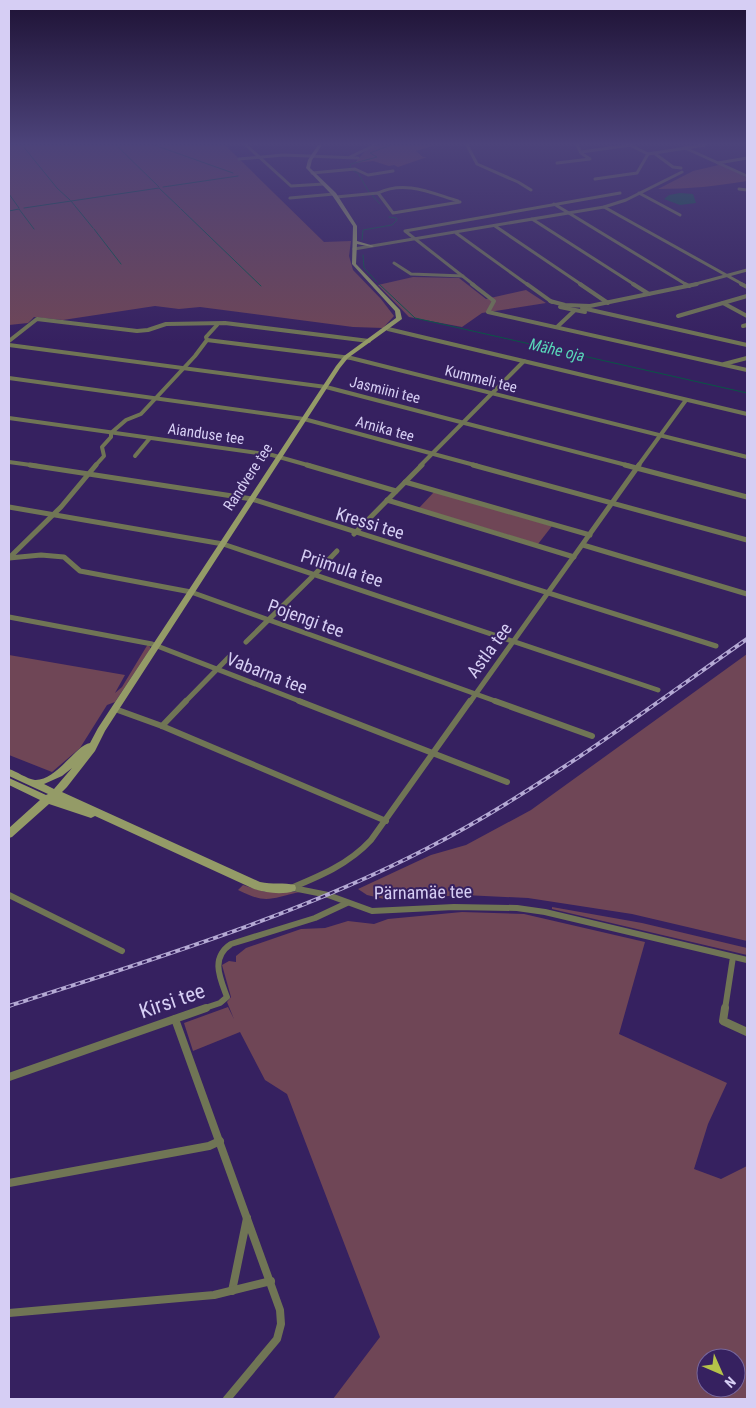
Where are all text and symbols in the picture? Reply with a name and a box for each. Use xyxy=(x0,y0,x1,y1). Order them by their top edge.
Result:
water label: Mähe oja xyxy=(527,334,587,366)
street label: Kummeli tee xyxy=(443,361,519,397)
street label: Jasmiini tee xyxy=(348,373,422,407)
street label: Arnika tee xyxy=(354,413,416,445)
street label: Aianduse tee xyxy=(167,420,245,448)
street label: Randvere tee xyxy=(220,440,276,514)
street label: Kressi tee xyxy=(333,503,407,543)
street label: Priimula tee xyxy=(298,545,386,591)
street label: Pojengi tee xyxy=(265,595,347,641)
street label: Astla tee xyxy=(462,618,516,682)
street label: Vabarna tee xyxy=(224,648,310,698)
street label: Pärnamäe tee xyxy=(374,881,472,903)
street label: Kirsi tee xyxy=(136,979,208,1023)
north arrow xyxy=(696,1348,746,1398)
text: N xyxy=(722,1374,739,1391)

